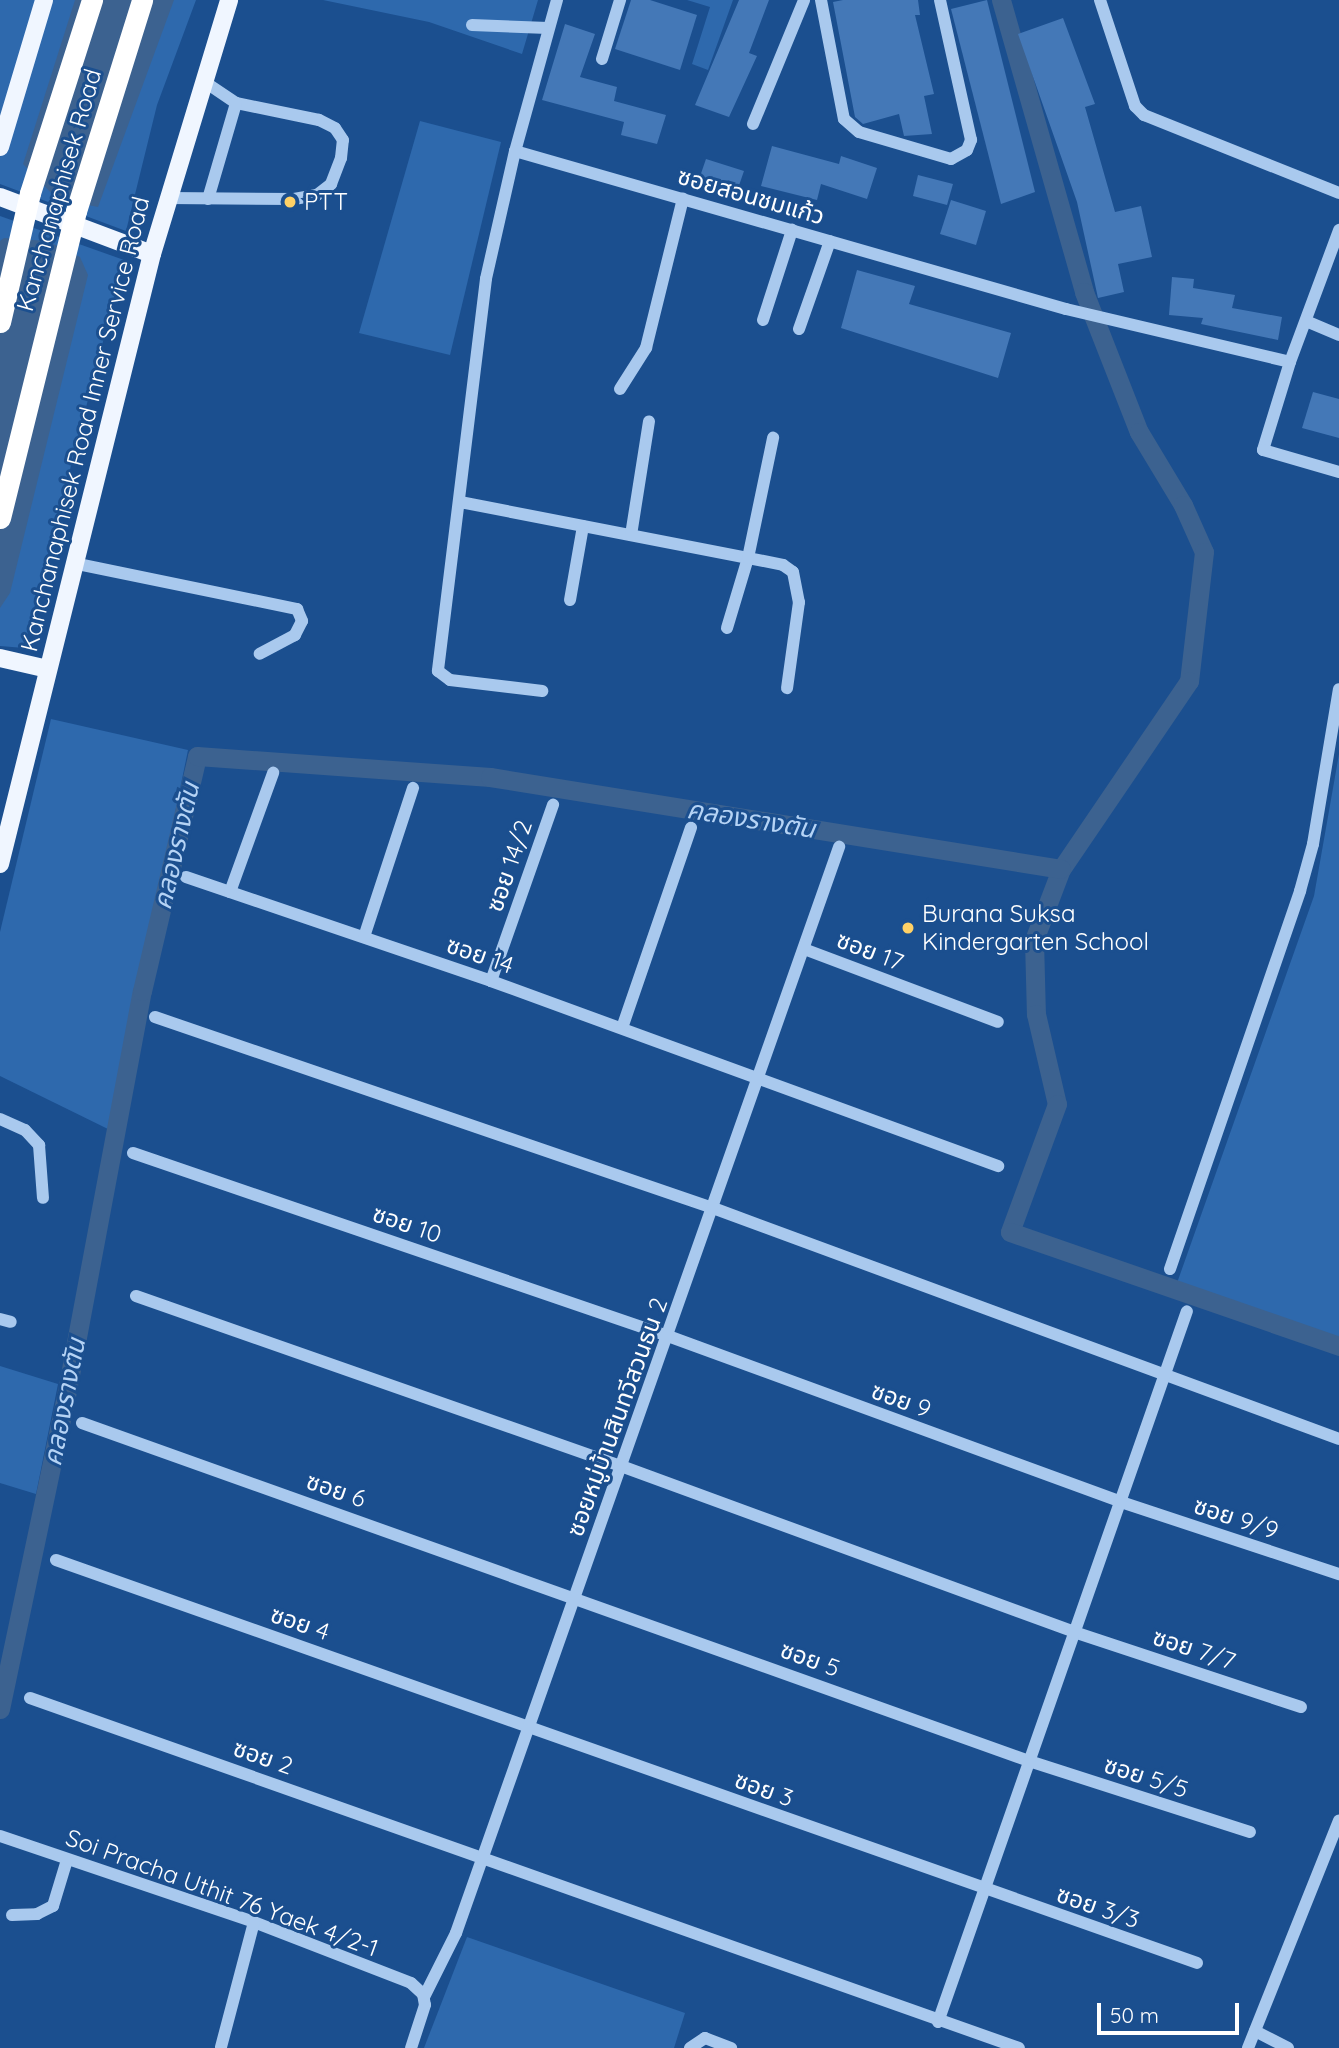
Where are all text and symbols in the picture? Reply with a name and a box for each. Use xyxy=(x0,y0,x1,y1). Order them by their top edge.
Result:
street label: Kanchanaphisek Road xyxy=(11,66,107,314)
street label: ซอยสอนชมแก้ว xyxy=(674,161,828,231)
place label: PTT xyxy=(304,188,348,216)
street label: Kanchanaphisek Road Inner Service Road xyxy=(14,194,156,654)
marker: PTT xyxy=(282,194,298,210)
water label: คลองรางตัน xyxy=(146,779,206,913)
water label: คลองรางตัน xyxy=(685,793,817,845)
street label: ซอย 14/2 xyxy=(480,816,538,916)
place label: Burana Suksa Kindergarten School xyxy=(922,900,1149,956)
marker: Burana Suksa Kindergarten School xyxy=(900,920,916,936)
street label: ซอย 17 xyxy=(833,925,907,977)
street label: ซอย 14 xyxy=(443,930,517,980)
street label: ซอย 10 xyxy=(369,1199,445,1249)
street label: ซอยหมู่บ้านสินทวีสวนธน 2 xyxy=(560,1294,674,1540)
water label: คลองรางตัน xyxy=(36,1336,92,1468)
street label: ซอย 9 xyxy=(867,1376,935,1424)
street label: ซอย 6 xyxy=(303,1466,369,1514)
street label: ซอย 9/9 xyxy=(1190,1491,1282,1545)
street label: ซอย 4 xyxy=(267,1600,333,1646)
street label: ซอย 7/7 xyxy=(1149,1622,1239,1676)
street label: ซอย 5 xyxy=(776,1635,844,1683)
street label: ซอย 2 xyxy=(229,1733,297,1781)
street label: ซอย 5/5 xyxy=(1100,1750,1192,1804)
street label: ซอย 3 xyxy=(731,1765,797,1813)
street label: Soi Pracha Uthit 76 Yaek 4/2-1 xyxy=(62,1823,382,1963)
street label: ซอย 3/3 xyxy=(1053,1879,1143,1935)
scale bar xyxy=(1101,1988,1243,2032)
text: 50 m xyxy=(1110,2002,1159,2028)

